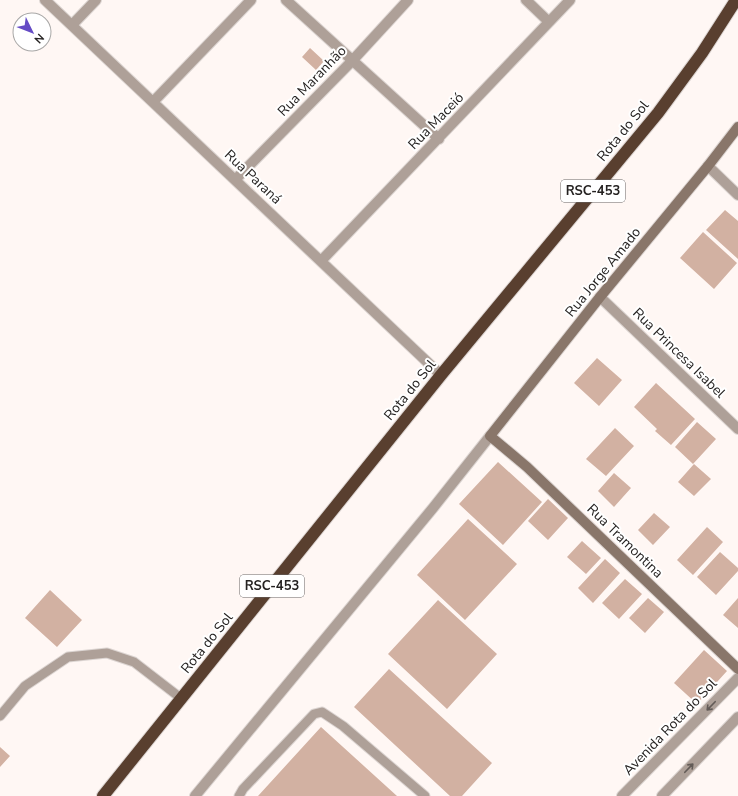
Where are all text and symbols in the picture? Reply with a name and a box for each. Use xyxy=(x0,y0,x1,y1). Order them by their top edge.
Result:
north arrow xyxy=(12,12,52,52)
text: N xyxy=(31,30,47,47)
street label: Rua Maranhão xyxy=(274,41,351,120)
street label: Rua Maceió xyxy=(404,88,468,154)
street label: Rota do Sol xyxy=(593,96,654,165)
street label: Rua Paraná xyxy=(220,146,286,208)
road number: RSC-453 xyxy=(561,180,625,202)
street label: Rua Jorge Amado xyxy=(561,223,645,321)
street label: Rua Princesa Isabel xyxy=(628,304,730,403)
street label: Rota do Sol xyxy=(380,355,441,424)
street label: Rua Tramontina xyxy=(583,500,667,582)
road number: RSC-453 xyxy=(240,575,304,597)
street label: Rota do Sol xyxy=(177,608,238,677)
street label: Avenida Rota do Sol xyxy=(619,674,722,780)
one-way arrow xyxy=(706,701,716,711)
one-way arrow xyxy=(684,763,694,773)

